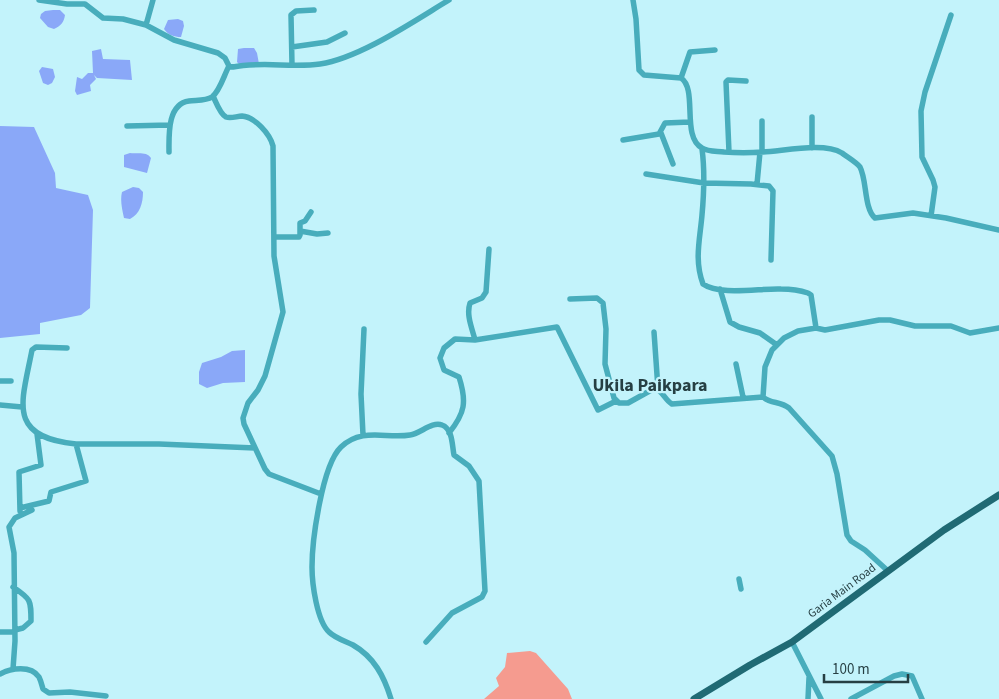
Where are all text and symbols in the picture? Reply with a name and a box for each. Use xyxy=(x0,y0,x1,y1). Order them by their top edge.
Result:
district label: Ukila Paikpara xyxy=(592,373,708,398)
street label: Garia Main Road xyxy=(804,560,880,622)
scale bar xyxy=(824,652,908,684)
text: 100 m xyxy=(832,659,870,680)

